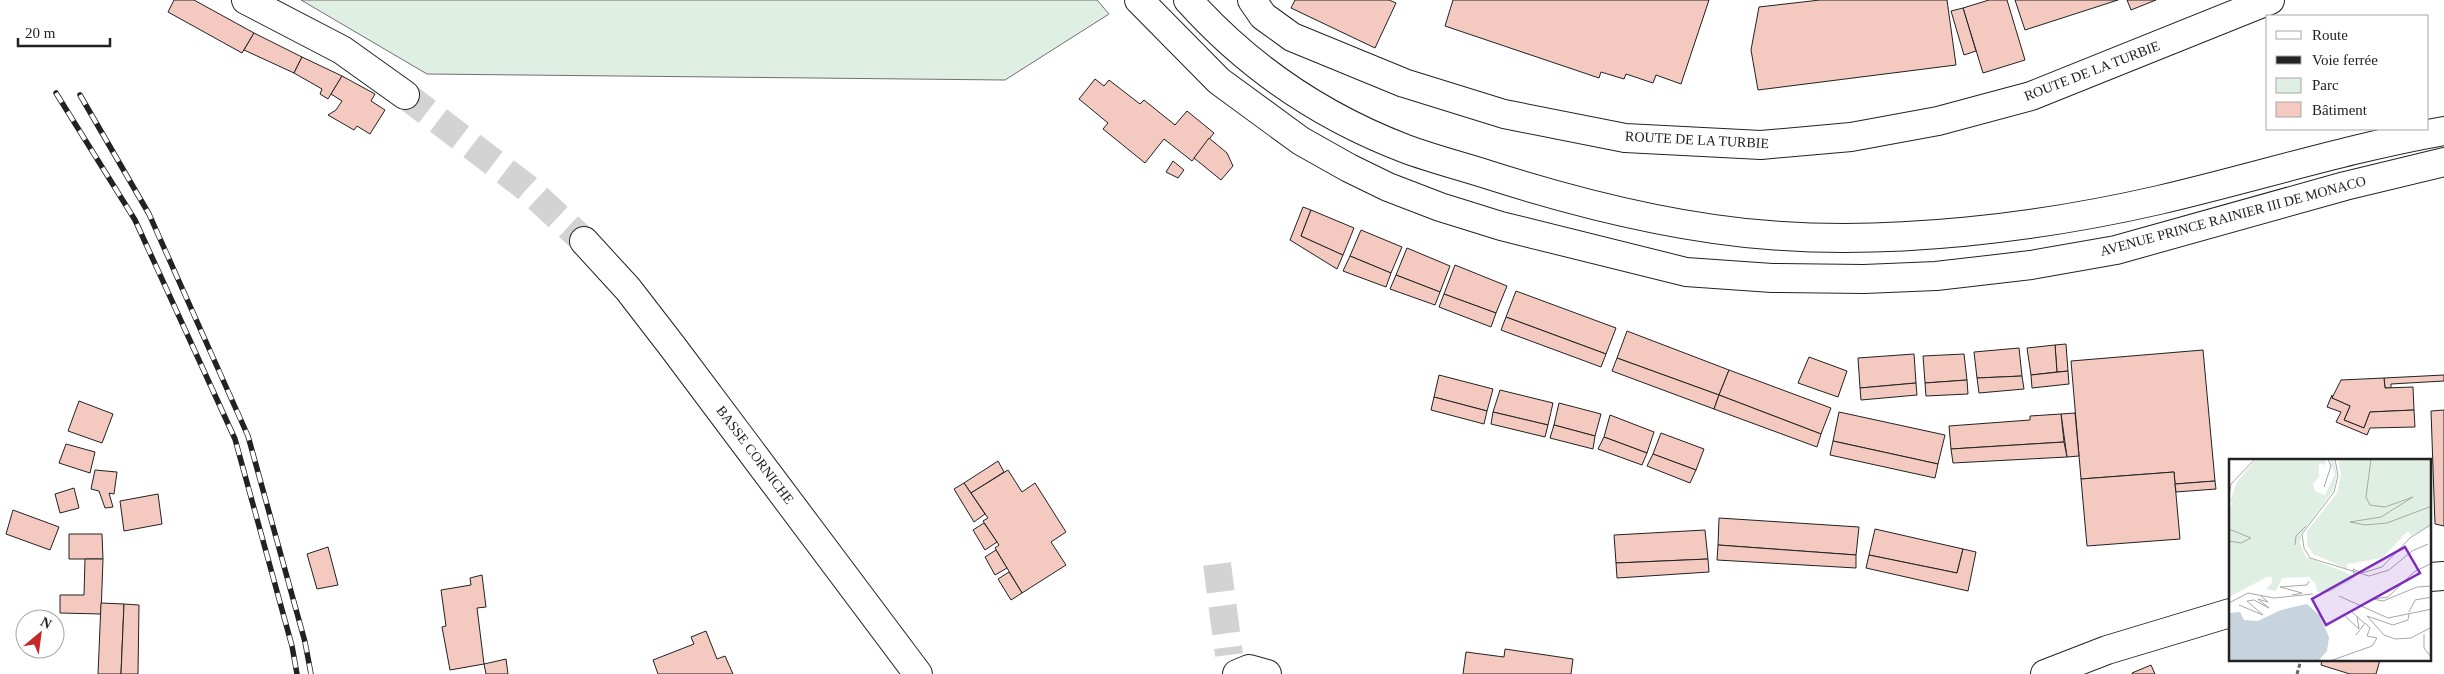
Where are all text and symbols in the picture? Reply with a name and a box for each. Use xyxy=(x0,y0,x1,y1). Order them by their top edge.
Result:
scale bar xyxy=(18,15,110,47)
legend xyxy=(2266,15,2429,130)
text: 20 m xyxy=(25,25,56,41)
text: Route xyxy=(2312,27,2348,43)
street label: ROUTE DE LA TURBIE xyxy=(2022,38,2162,104)
text: Voie ferrée xyxy=(2312,52,2378,68)
text: Parc xyxy=(2312,77,2339,93)
text: Bâtiment xyxy=(2312,102,2368,118)
street label: ROUTE DE LA TURBIE xyxy=(1625,129,1769,151)
street label: AVENUE PRINCE RAINIER III DE MONACO xyxy=(2098,173,2368,259)
street label: BASSE CORNICHE xyxy=(713,403,797,507)
inset map xyxy=(2229,459,2432,662)
north arrow xyxy=(15,609,65,659)
text: N xyxy=(38,614,54,632)

